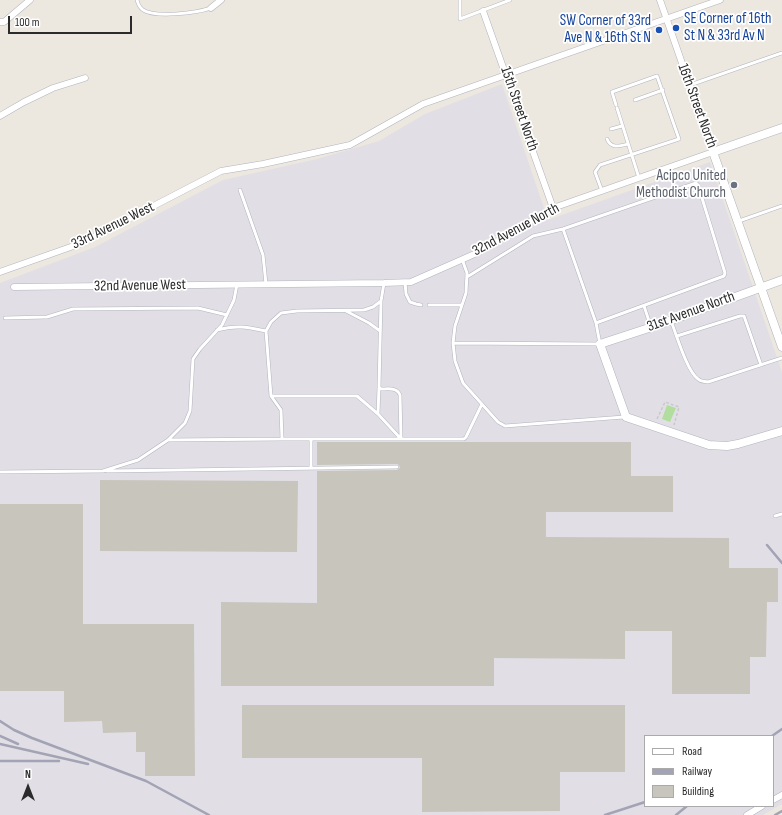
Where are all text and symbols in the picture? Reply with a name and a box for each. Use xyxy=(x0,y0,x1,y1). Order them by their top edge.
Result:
scale bar xyxy=(10,8,134,34)
place label: SE Corner of 16th St N & 33rd Av N xyxy=(684,10,772,45)
place label: SW Corner of 33rd Ave N & 16th St N xyxy=(560,12,651,47)
text: 100 m xyxy=(15,15,40,30)
marker: SE Corner of 16th St N & 33rd Av N xyxy=(671,23,681,33)
marker: SW Corner of 33rd Ave N & 16th St N xyxy=(654,25,664,35)
street label: 16th Street North xyxy=(673,61,721,151)
street label: 15th Street North xyxy=(496,64,542,154)
place label: Acipco United Methodist Church xyxy=(636,167,726,202)
marker: Acipco United Methodist Church xyxy=(729,180,739,190)
street label: 33rd Avenue West xyxy=(69,198,157,254)
street label: 32nd Avenue North xyxy=(469,200,563,260)
street label: 32nd Avenue West xyxy=(94,276,186,296)
street label: 31st Avenue North xyxy=(645,288,737,336)
legend xyxy=(644,735,774,807)
text: Road xyxy=(682,744,702,759)
text: Railway xyxy=(682,764,712,779)
north arrow xyxy=(8,767,48,807)
text: N xyxy=(25,768,31,781)
text: Building xyxy=(682,784,714,799)

